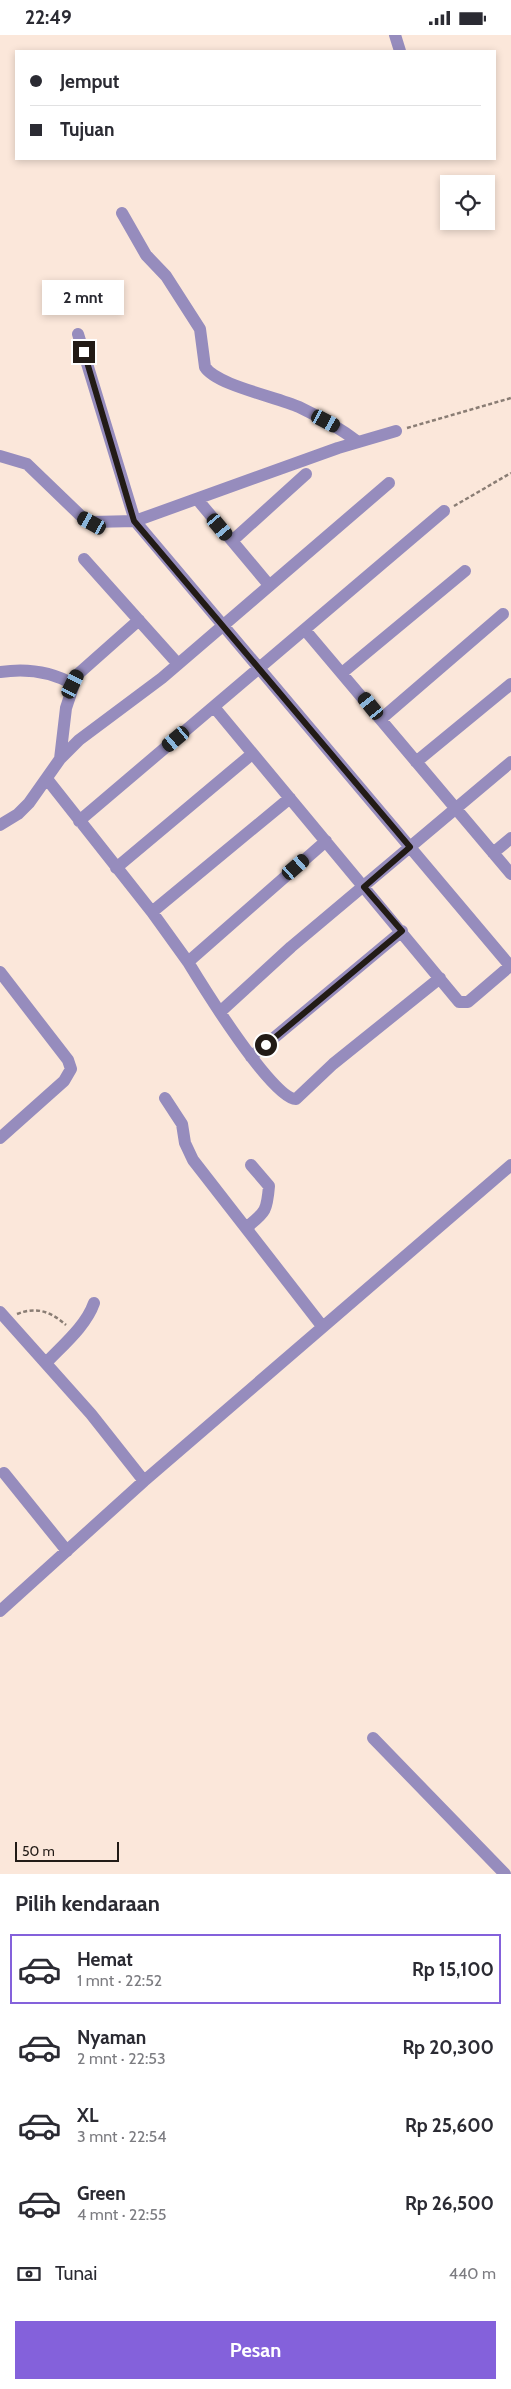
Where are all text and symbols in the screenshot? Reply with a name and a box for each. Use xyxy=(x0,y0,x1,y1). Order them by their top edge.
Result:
text: 22:49 xyxy=(25,6,72,29)
text: Jemput xyxy=(60,70,119,93)
text: Tujuan xyxy=(60,118,114,141)
map controls xyxy=(440,175,495,230)
button: locate xyxy=(440,175,495,230)
callout: 2 mnt xyxy=(43,279,125,315)
text: 2 mnt xyxy=(63,288,103,307)
route end xyxy=(73,341,95,363)
car xyxy=(309,407,342,435)
car xyxy=(75,509,108,537)
car xyxy=(204,511,235,543)
car xyxy=(59,667,86,701)
car xyxy=(355,690,386,722)
car xyxy=(159,724,192,754)
car xyxy=(279,851,312,883)
route start xyxy=(255,1034,277,1056)
scale bar xyxy=(15,1839,119,1862)
text: 50 m xyxy=(22,1842,55,1860)
text: Pilih kendaraan xyxy=(15,1890,160,1917)
icon: car xyxy=(17,1947,62,1992)
text: Hemat xyxy=(77,1948,133,1971)
text: Rp 15,100 xyxy=(412,1958,494,1981)
text: 1 mnt · 22:52 xyxy=(77,1971,162,1990)
icon: car xyxy=(17,2025,62,2070)
text: Nyaman xyxy=(77,2026,146,2049)
text: Rp 20,300 xyxy=(402,2036,494,2059)
text: 2 mnt · 22:53 xyxy=(77,2049,166,2068)
icon: car xyxy=(17,2103,62,2148)
text: XL xyxy=(77,2104,98,2127)
text: Rp 25,600 xyxy=(405,2114,494,2137)
text: 3 mnt · 22:54 xyxy=(77,2127,167,2146)
icon: car xyxy=(17,2181,62,2226)
text: Green xyxy=(77,2182,126,2205)
text: Rp 26,500 xyxy=(405,2192,494,2215)
text: 4 mnt · 22:55 xyxy=(77,2205,167,2224)
icon: cash xyxy=(15,2260,43,2288)
text: Tunai xyxy=(55,2262,97,2285)
text: 440 m xyxy=(449,2264,496,2283)
button: Pesan xyxy=(15,2321,496,2379)

